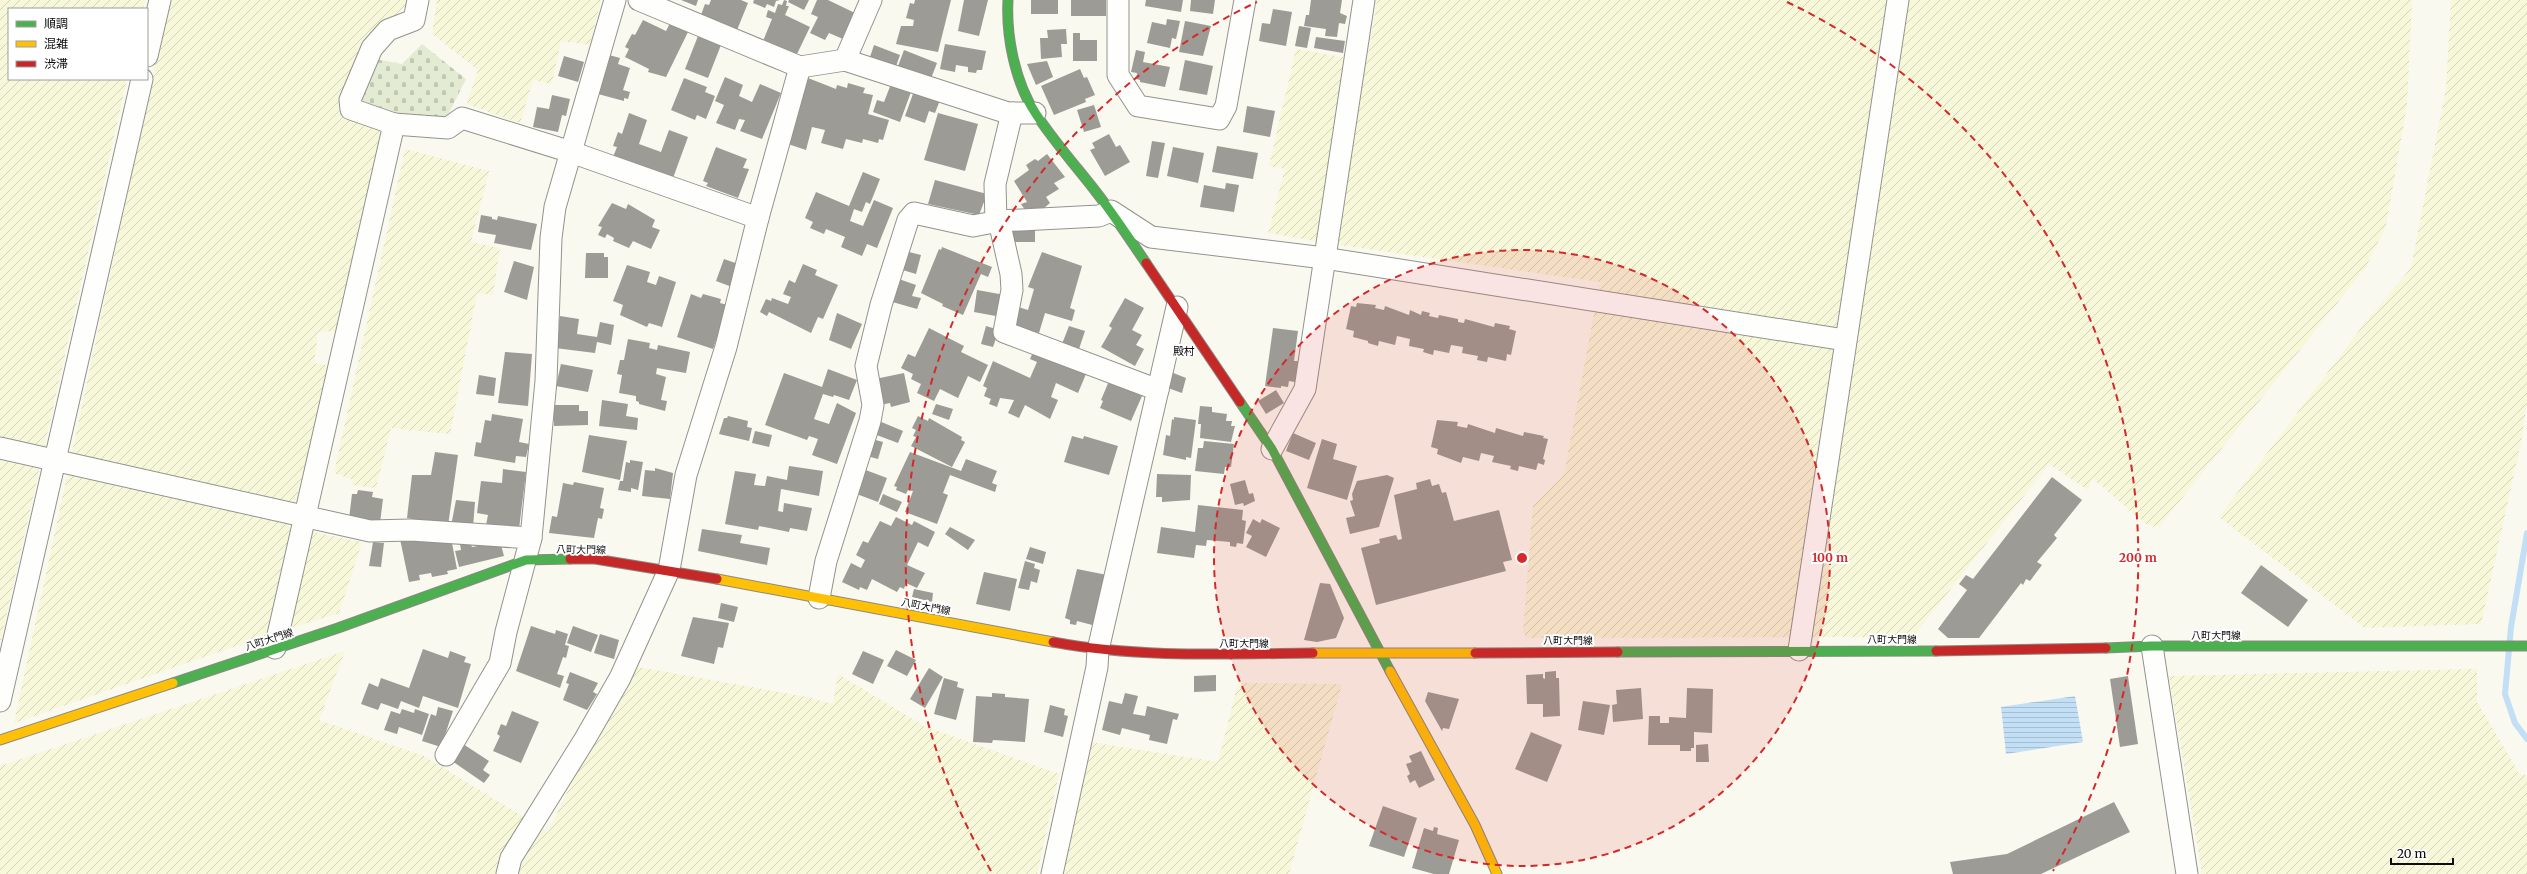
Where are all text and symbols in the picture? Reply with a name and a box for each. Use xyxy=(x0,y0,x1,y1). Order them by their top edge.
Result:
legend xyxy=(8,8,148,80)
text: 順調 xyxy=(44,16,68,31)
text: 混雑 xyxy=(44,36,68,51)
text: 渋滞 xyxy=(44,56,68,71)
district label: 殿村 xyxy=(1173,344,1195,358)
street label: 八町大門線 xyxy=(556,543,606,556)
text: 100 m xyxy=(1812,550,1848,565)
text: 200 m xyxy=(2119,550,2157,565)
centre of rings xyxy=(1515,551,1529,565)
street label: 八町大門線 xyxy=(900,595,952,618)
street label: 八町大門線 xyxy=(243,626,295,653)
street label: 八町大門線 xyxy=(2191,629,2241,642)
street label: 八町大門線 xyxy=(1867,633,1917,646)
street label: 八町大門線 xyxy=(1543,634,1593,647)
street label: 八町大門線 xyxy=(1219,637,1269,650)
scale bar xyxy=(2391,840,2453,866)
text: 20 m xyxy=(2397,846,2426,861)

